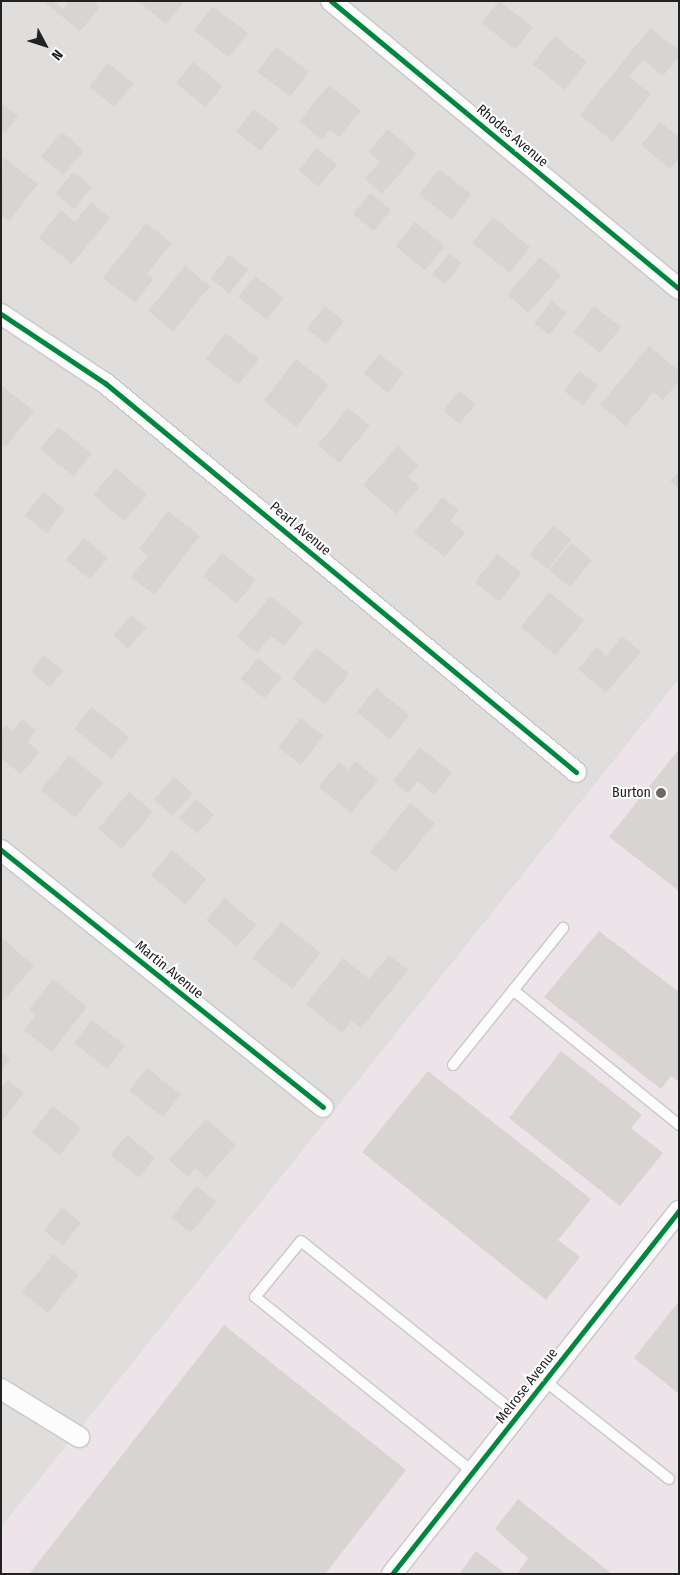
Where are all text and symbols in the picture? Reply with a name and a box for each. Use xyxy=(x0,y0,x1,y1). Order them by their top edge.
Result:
north arrow xyxy=(20,20,70,70)
text: N xyxy=(48,46,66,64)
street label: Rhodes Avenue xyxy=(473,101,551,171)
street label: Pearl Avenue xyxy=(266,499,334,559)
place label: Burton xyxy=(612,785,651,801)
marker: Burton xyxy=(655,787,667,799)
street label: Martin Avenue xyxy=(132,937,206,1003)
street label: Melrose Avenue xyxy=(492,1345,562,1427)

